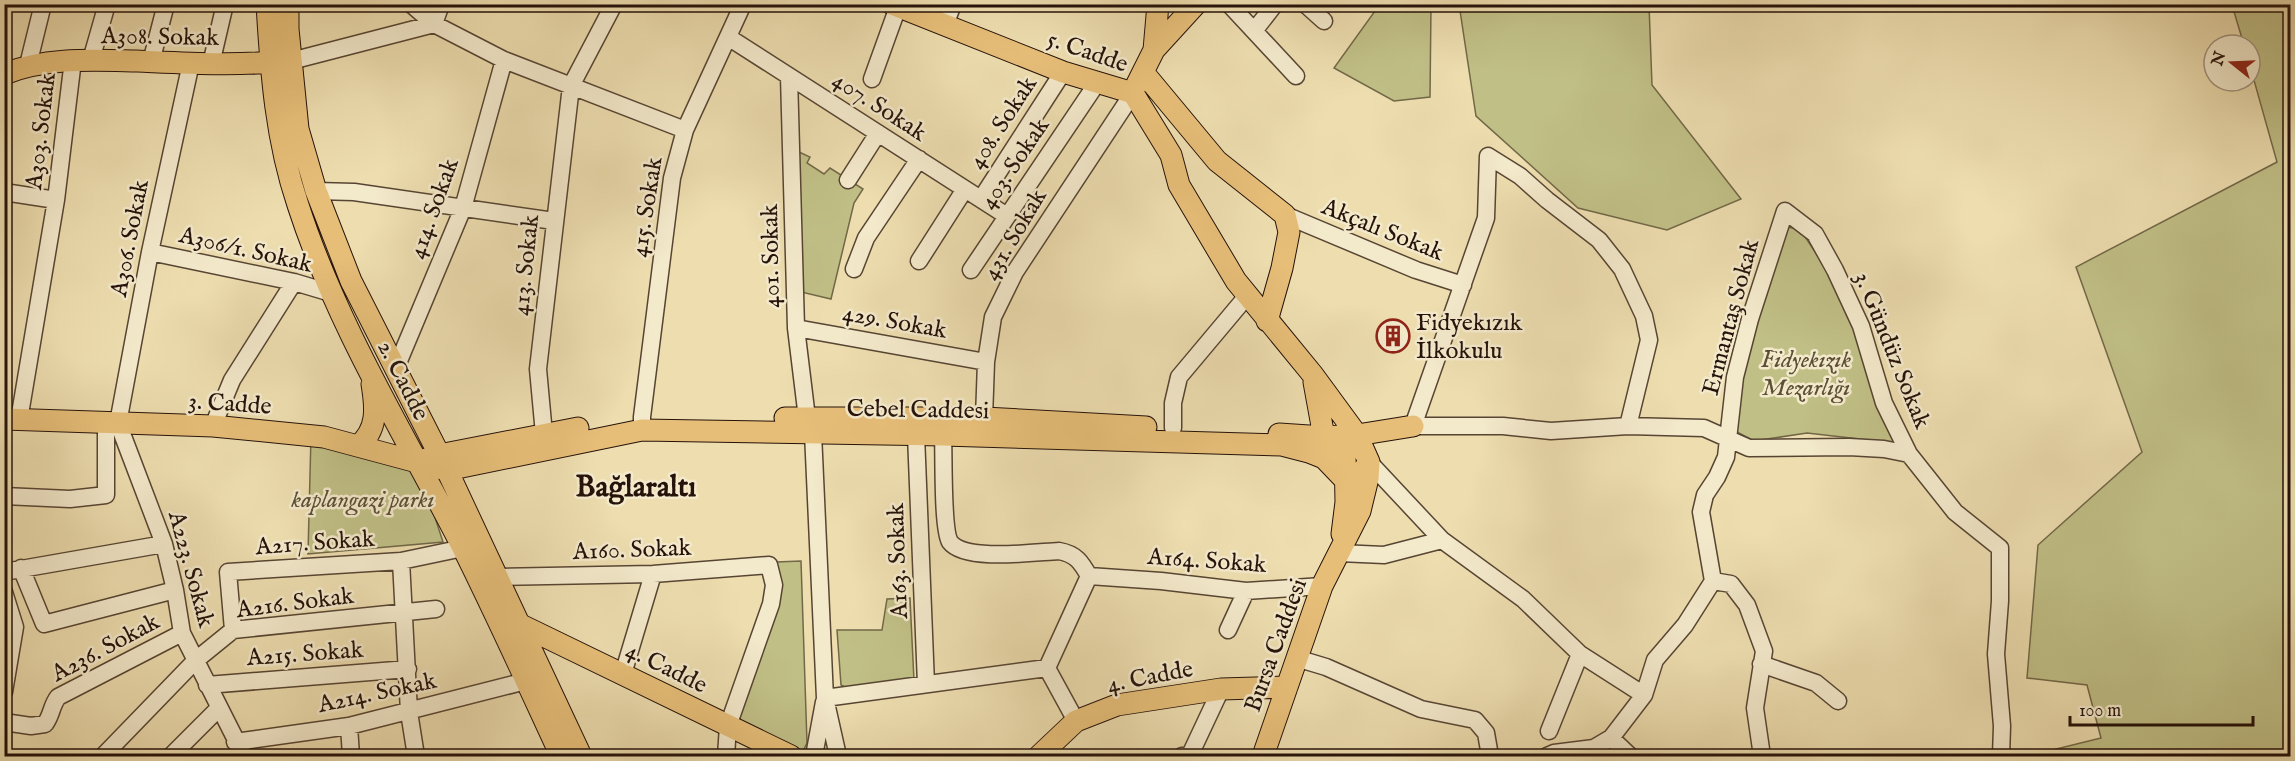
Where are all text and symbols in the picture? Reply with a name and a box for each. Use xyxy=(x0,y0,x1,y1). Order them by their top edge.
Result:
street label: A308. Sokak xyxy=(100,21,219,54)
street label: 5. Cadde xyxy=(1043,24,1132,81)
north arrow xyxy=(2202,33,2262,93)
text: N xyxy=(2208,49,2231,70)
street label: 407. Sokak xyxy=(826,65,932,149)
street label: 408. Sokak xyxy=(962,70,1045,175)
street label: A303. Sokak xyxy=(19,71,64,192)
street label: 403. Sokak xyxy=(973,112,1057,216)
street label: 414. Sokak xyxy=(402,154,467,263)
street label: 415. Sokak xyxy=(624,155,671,260)
street label: A306. Sokak xyxy=(104,177,157,300)
street label: 431. Sokak xyxy=(976,183,1055,286)
street label: Akçalı Sokak xyxy=(1316,191,1448,269)
street label: 401. Sokak xyxy=(755,204,788,308)
street label: 413. Sokak xyxy=(506,213,547,317)
street label: A306/1. Sokak xyxy=(175,220,315,281)
street label: Ermantaş Sokak xyxy=(1696,236,1767,399)
street label: 3. Gündüz Sokak xyxy=(1846,268,1937,434)
street label: 429. Sokak xyxy=(840,298,949,347)
place label: Fidyekızık İlkokulu xyxy=(1416,308,1523,367)
building icon: Fidyekızık İlkokulu xyxy=(1375,318,1411,354)
street label: 2. Cadde xyxy=(369,335,436,426)
park label: Fidyekızık Mezarlığı xyxy=(1761,345,1852,404)
street label: 3. Cadde xyxy=(187,386,273,423)
street label: Cebel Caddesi xyxy=(846,394,990,427)
district label: Bağlaraltı xyxy=(576,469,696,507)
park label: kaplangazi parkı xyxy=(291,485,434,516)
street label: A163. Sokak xyxy=(881,502,916,620)
street label: A223. Sokak xyxy=(160,507,221,631)
street label: A217. Sokak xyxy=(254,524,376,563)
street label: A160. Sokak xyxy=(571,533,692,568)
street label: A164. Sokak xyxy=(1145,542,1268,581)
street label: Bursa Caddesi xyxy=(1238,574,1315,717)
street label: A216. Sokak xyxy=(234,581,356,626)
street label: A236. Sokak xyxy=(45,607,165,690)
street label: A215. Sokak xyxy=(245,635,365,674)
street label: 4. Cadde xyxy=(621,635,712,701)
street label: 4. Cadde xyxy=(1105,654,1196,701)
street label: A214. Sokak xyxy=(314,666,440,721)
scale bar xyxy=(2070,689,2253,727)
text: 100 m xyxy=(2079,700,2121,723)

